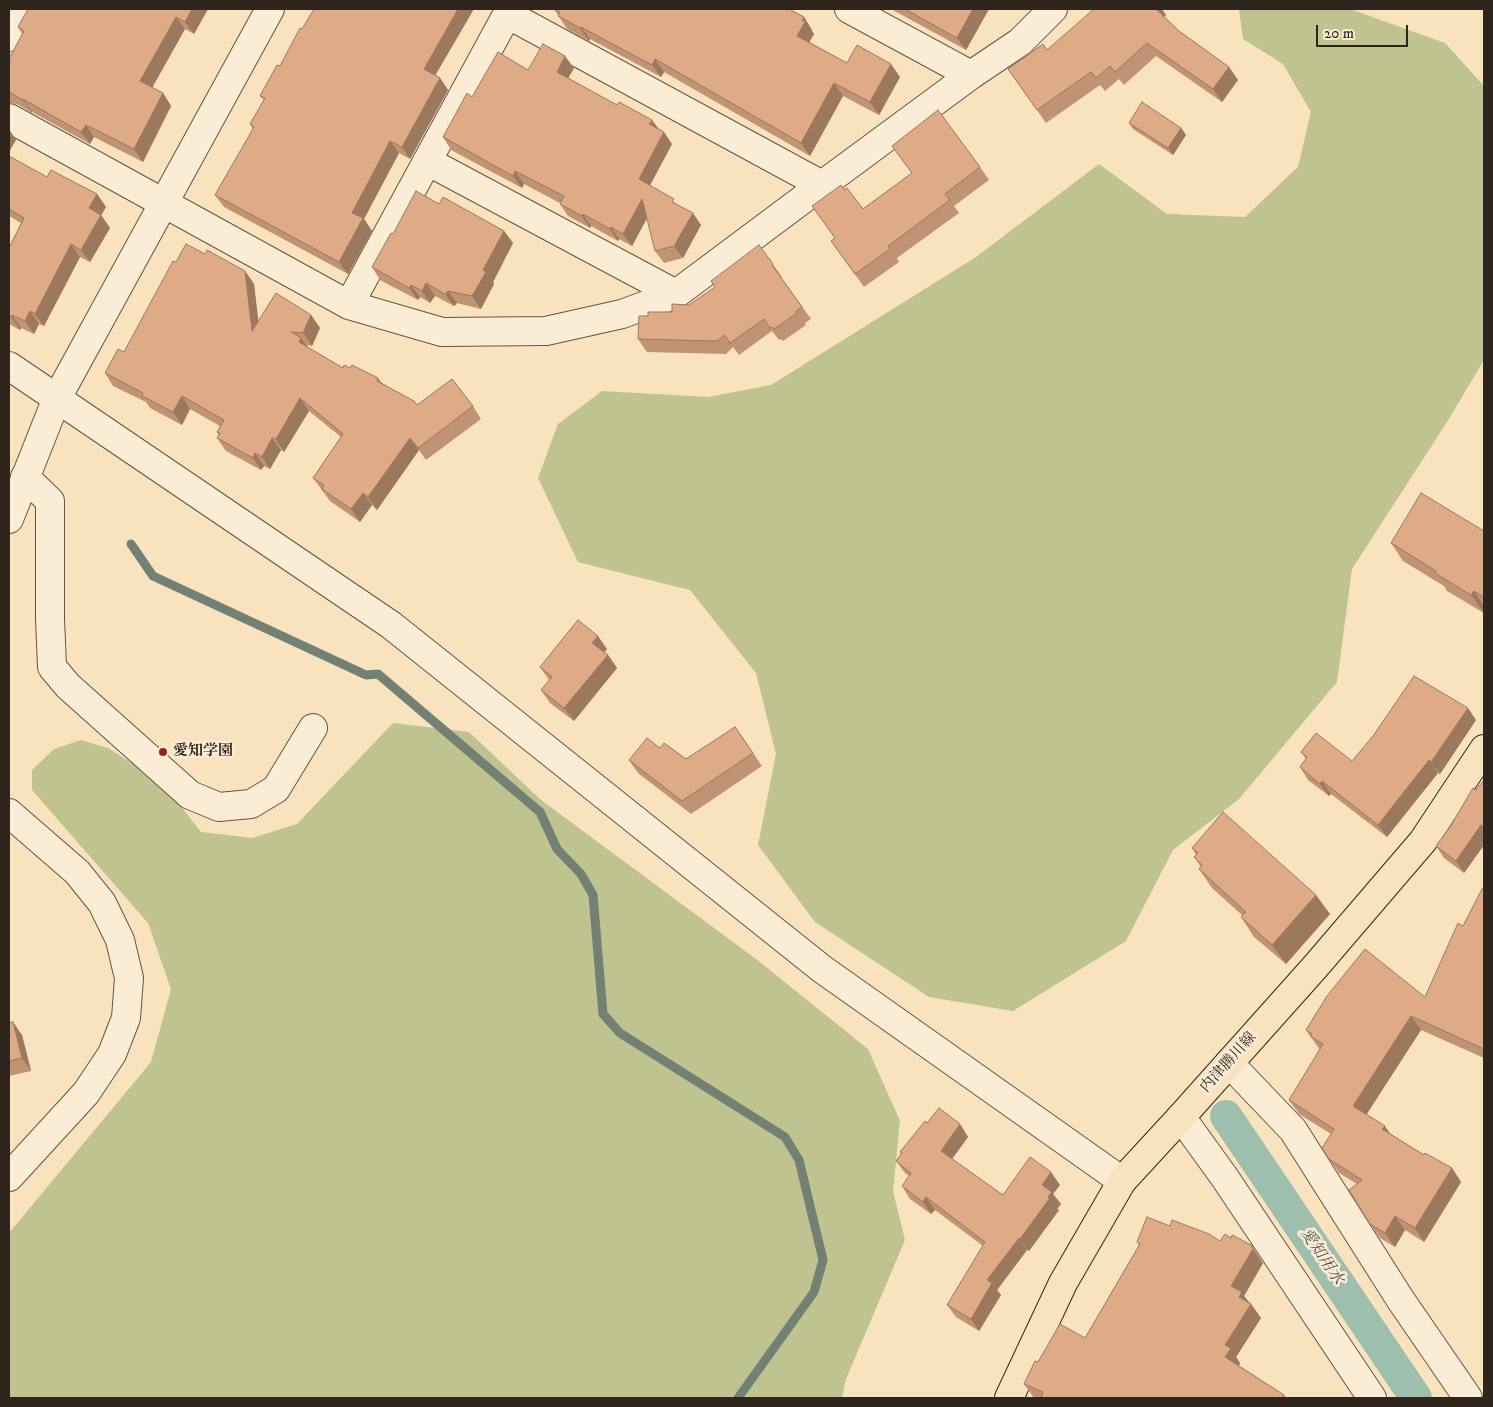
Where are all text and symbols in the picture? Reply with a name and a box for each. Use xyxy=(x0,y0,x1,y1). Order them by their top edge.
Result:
scale bar xyxy=(1318,15,1410,47)
text: 20 m xyxy=(1324,24,1354,43)
place label: 愛知学園 xyxy=(173,743,233,761)
marker: 愛知学園 xyxy=(157,746,169,758)
street label: 内津勝川線 xyxy=(1197,1029,1261,1097)
water label: 愛知用水 xyxy=(1295,1225,1347,1289)

